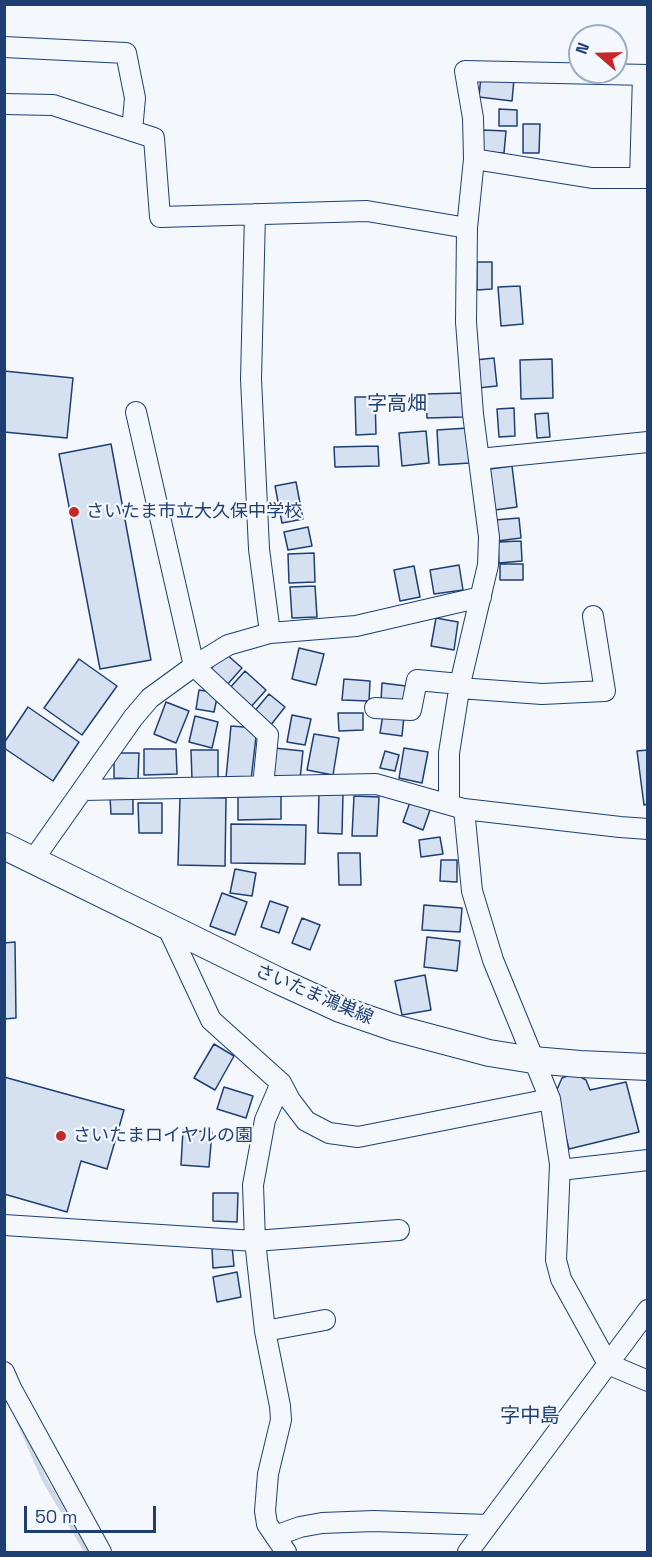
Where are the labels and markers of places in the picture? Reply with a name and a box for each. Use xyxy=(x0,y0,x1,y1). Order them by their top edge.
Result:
place label: さいたま市立大久保中学校 xyxy=(86,501,302,523)
marker: さいたま市立大久保中学校 xyxy=(67,505,81,519)
place label: さいたまロイヤルの園 xyxy=(73,1125,253,1147)
marker: さいたまロイヤルの園 xyxy=(54,1129,68,1143)

